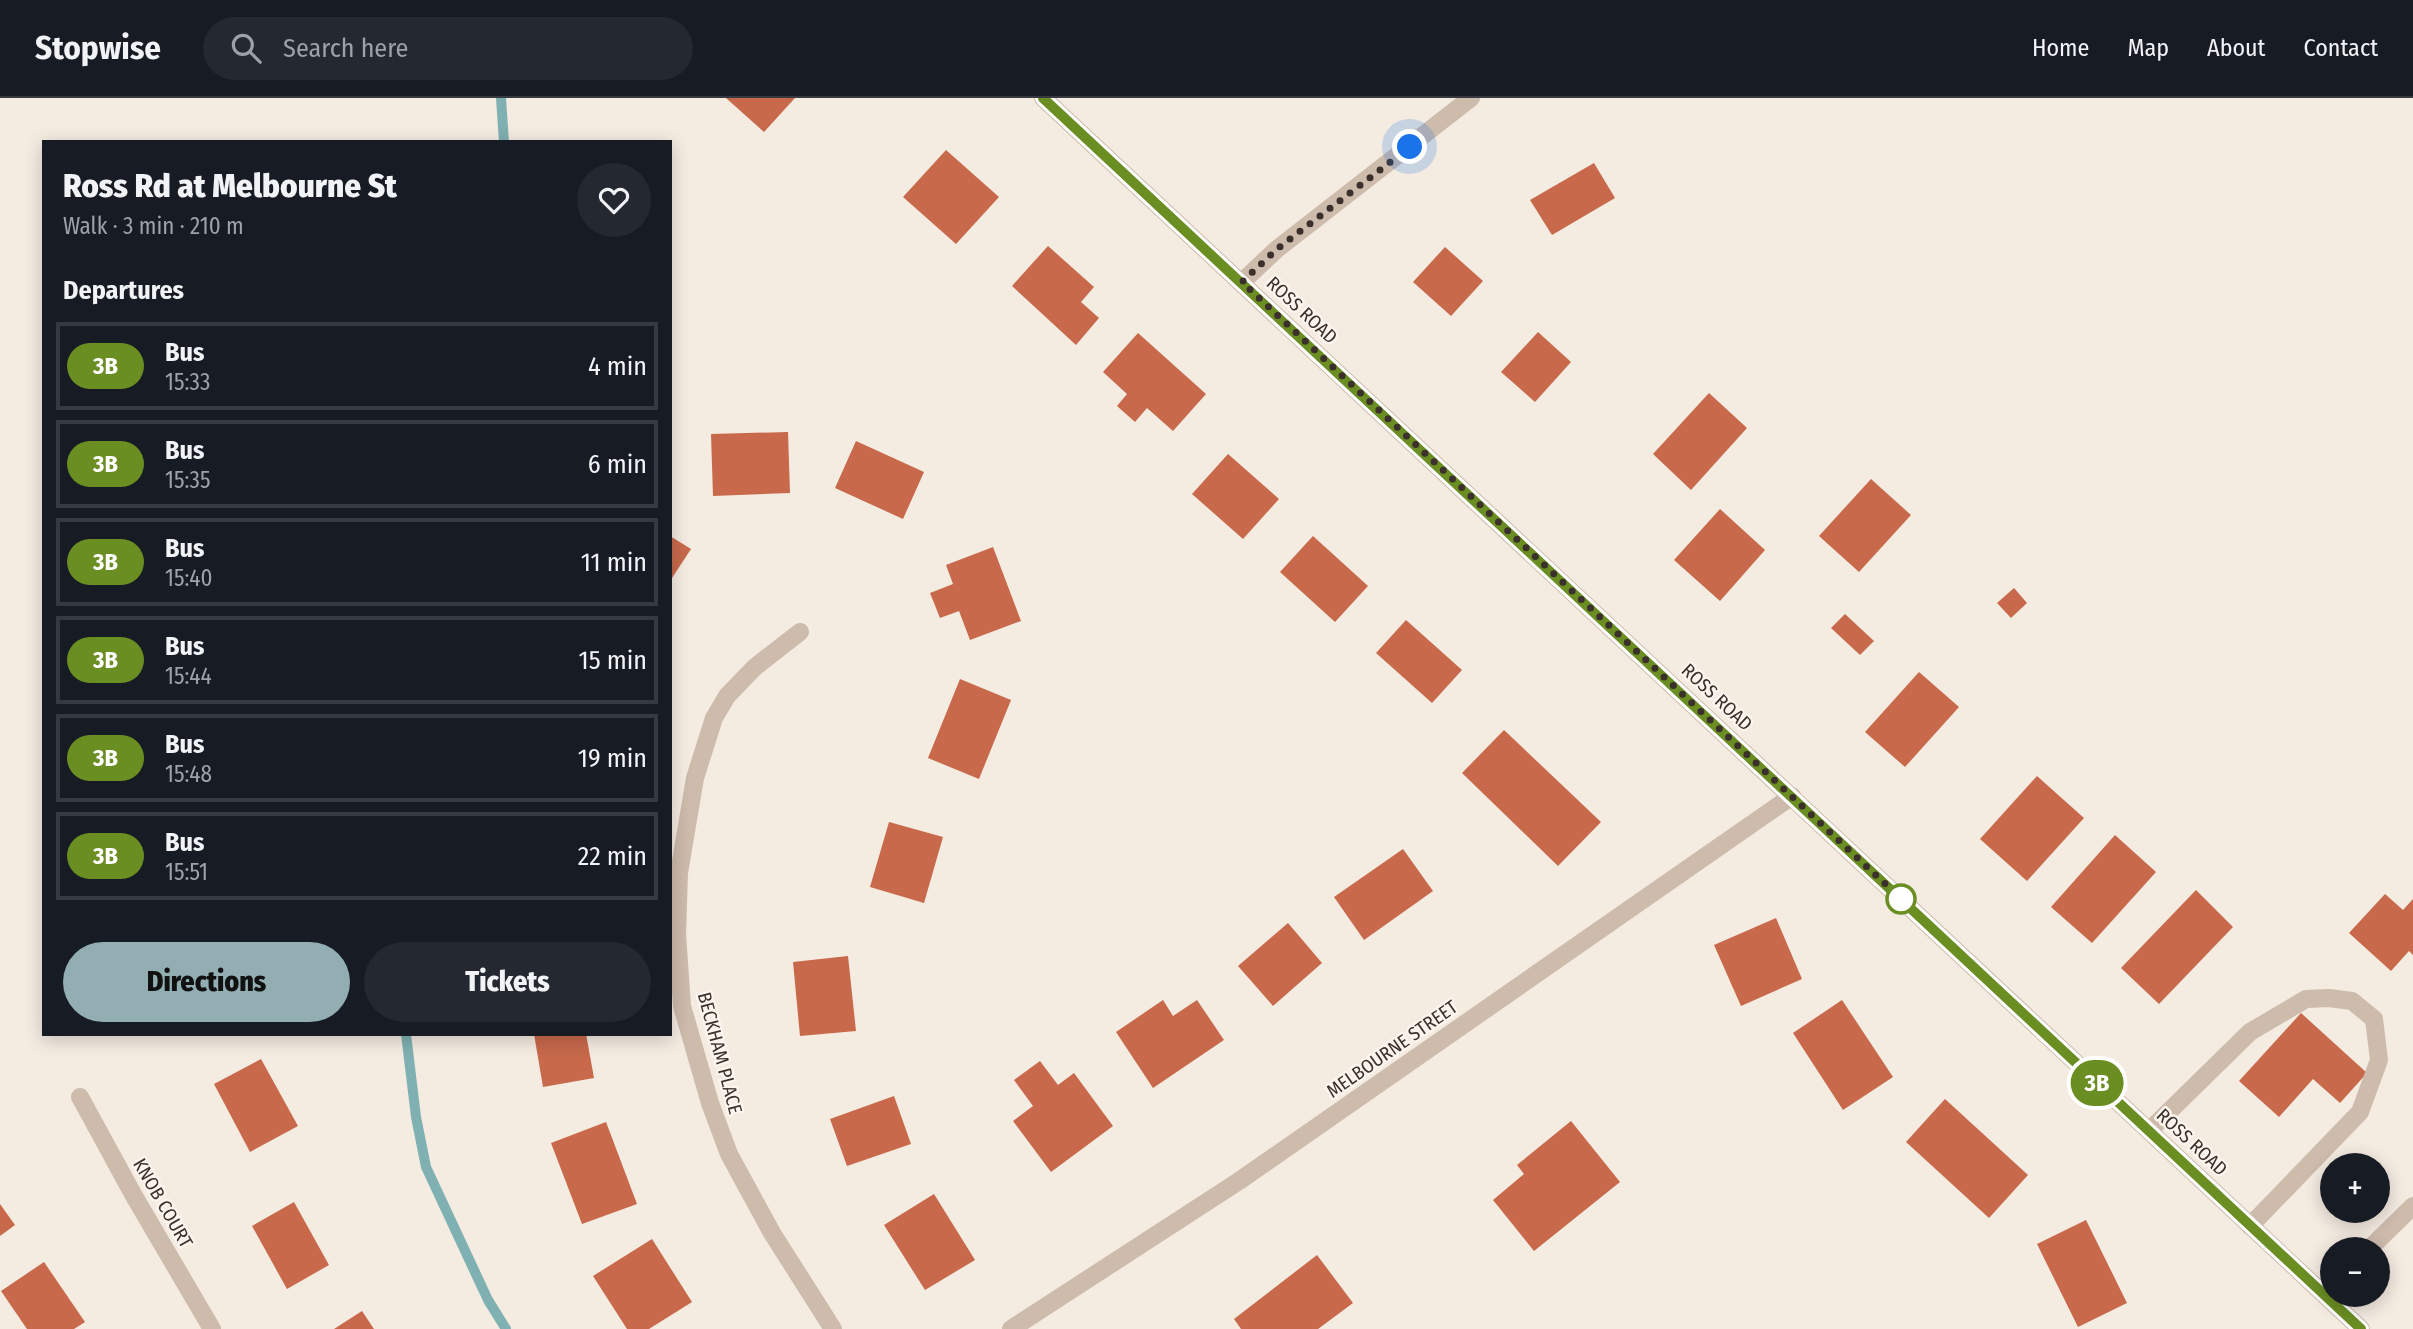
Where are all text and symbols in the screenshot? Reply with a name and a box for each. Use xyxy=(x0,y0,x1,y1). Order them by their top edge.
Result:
search box xyxy=(203,17,693,80)
text: Stopwise xyxy=(35,28,161,68)
icon: search xyxy=(227,29,265,67)
text: Search here xyxy=(283,33,408,64)
text: Home xyxy=(2032,34,2089,62)
text: Map xyxy=(2127,34,2169,62)
text: About xyxy=(2207,34,2265,62)
text: Contact xyxy=(2303,34,2378,62)
your location xyxy=(1392,129,1427,164)
button: heart xyxy=(577,163,651,237)
text: Ross Rd at Melbourne St xyxy=(63,166,397,206)
text: Walk · 3 min · 210 m xyxy=(63,212,244,240)
street label: ROSS ROAD xyxy=(1262,272,1342,348)
text: Departures xyxy=(63,275,184,306)
text: Bus xyxy=(165,337,204,368)
text: 4 min xyxy=(588,351,647,382)
text: 3B xyxy=(93,352,118,380)
text: 15:33 xyxy=(165,368,210,396)
text: Bus xyxy=(165,435,204,466)
text: 6 min xyxy=(588,449,647,480)
text: 3B xyxy=(93,450,118,478)
text: 15:35 xyxy=(165,466,211,494)
text: Bus xyxy=(165,533,204,564)
text: 11 min xyxy=(581,547,647,578)
text: 3B xyxy=(93,548,118,576)
text: 15:40 xyxy=(165,564,212,592)
text: Bus xyxy=(165,631,204,662)
text: 15 min xyxy=(579,645,647,676)
text: 3B xyxy=(93,646,118,674)
street label: ROSS ROAD xyxy=(1677,659,1757,735)
text: 15:44 xyxy=(165,662,212,690)
text: Bus xyxy=(165,729,204,760)
text: 19 min xyxy=(578,743,647,774)
text: 3B xyxy=(93,744,118,772)
text: 15:48 xyxy=(165,760,212,788)
text: Bus xyxy=(165,827,204,858)
text: 22 min xyxy=(578,841,647,872)
text: 3B xyxy=(93,842,118,870)
text: 15:51 xyxy=(165,858,208,886)
unlabelled marker xyxy=(1886,884,1916,914)
button: Directions xyxy=(63,942,350,1022)
button: Tickets xyxy=(364,942,651,1022)
street label: BECKHAM PLACE xyxy=(693,990,747,1116)
street label: MELBOURNE STREET xyxy=(1322,995,1462,1103)
line badge: 3B xyxy=(2066,1060,2128,1106)
text: 3B xyxy=(2085,1069,2109,1097)
street label: ROSS ROAD xyxy=(2152,1104,2232,1180)
map controls xyxy=(2320,1153,2390,1307)
button: + xyxy=(2320,1153,2390,1223)
street label: KNOB COURT xyxy=(128,1154,198,1252)
button: − xyxy=(2320,1237,2390,1307)

